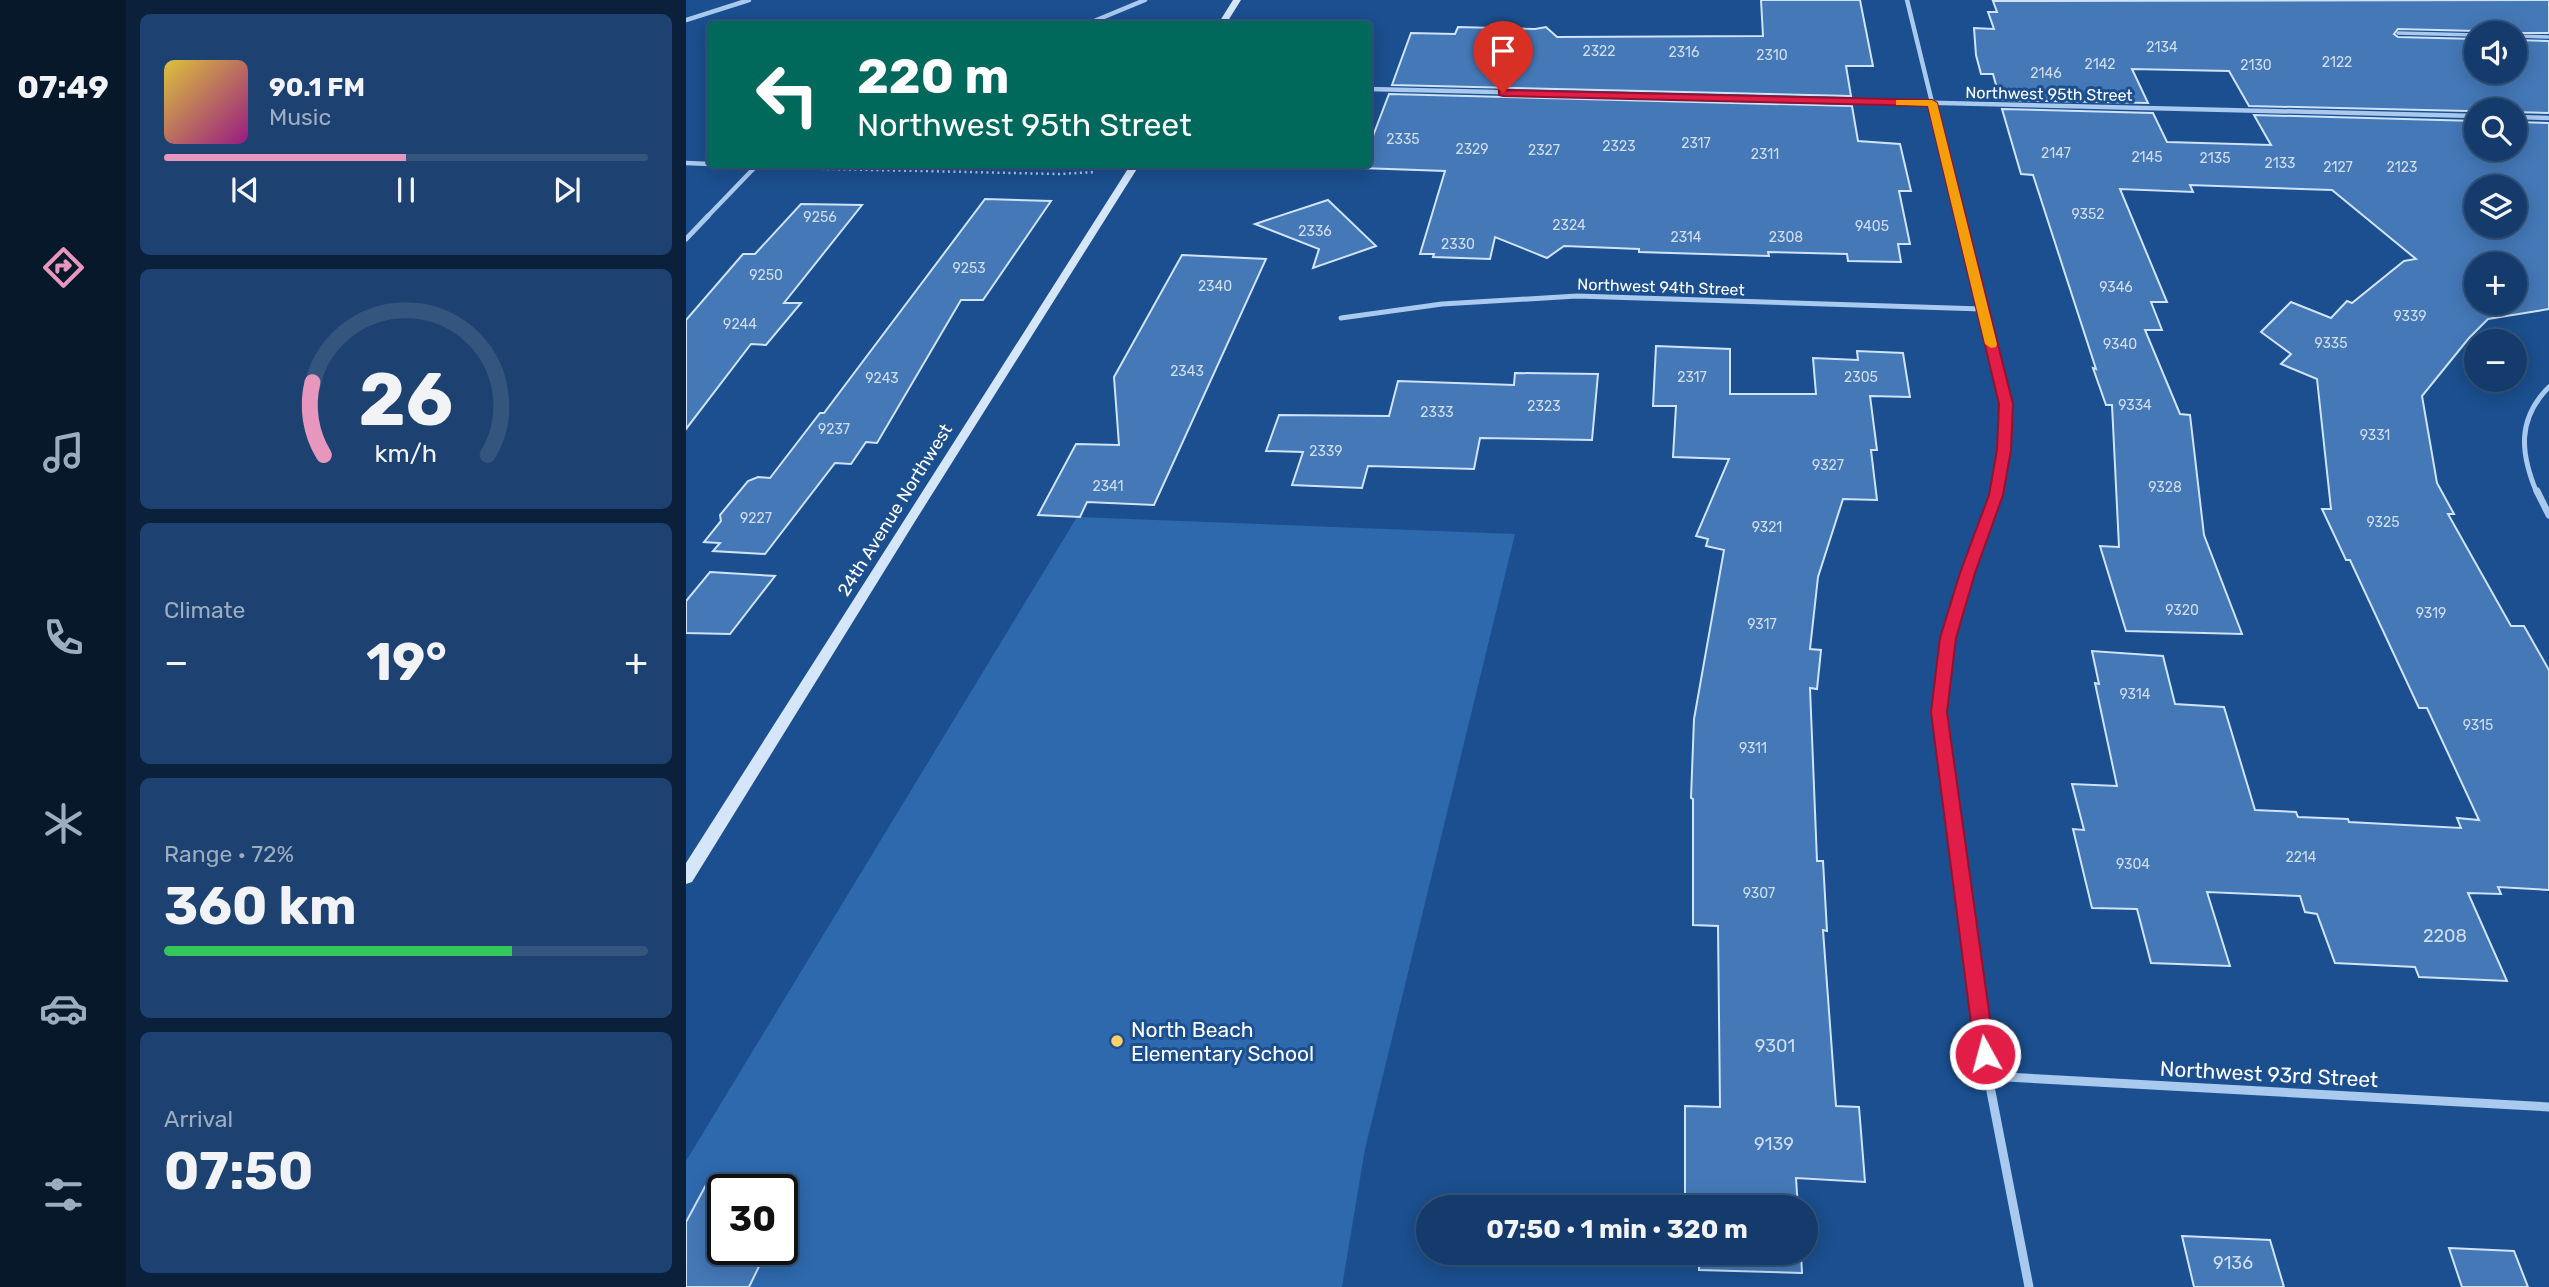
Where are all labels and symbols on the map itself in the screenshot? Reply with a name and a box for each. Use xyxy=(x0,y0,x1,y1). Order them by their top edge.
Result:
pin xyxy=(1473,21,1533,93)
house number: 2134 xyxy=(2146,39,2178,56)
house number: 2322 xyxy=(1582,43,1616,60)
house number: 2316 xyxy=(1669,44,1699,61)
house number: 2310 xyxy=(1756,47,1788,64)
house number: 2122 xyxy=(2322,54,2352,71)
house number: 2142 xyxy=(2084,56,2116,73)
house number: 2130 xyxy=(2240,57,2272,74)
house number: 2146 xyxy=(2030,65,2062,82)
street label: Northwest 95th Street xyxy=(1965,83,2133,105)
house number: 2335 xyxy=(1386,131,1420,148)
house number: 2317 xyxy=(1681,135,1711,152)
house number: 2323 xyxy=(1602,138,1636,155)
house number: 2329 xyxy=(1455,141,1489,158)
house number: 2327 xyxy=(1528,142,1560,159)
house number: 2147 xyxy=(2041,145,2071,162)
house number: 2311 xyxy=(1751,146,1779,163)
house number: 2145 xyxy=(2131,149,2163,166)
house number: 2135 xyxy=(2200,150,2230,167)
house number: 2133 xyxy=(2264,155,2296,172)
house number: 2127 xyxy=(2323,159,2353,176)
house number: 2123 xyxy=(2387,159,2417,176)
house number: 9352 xyxy=(2071,206,2105,223)
house number: 9256 xyxy=(803,209,837,226)
house number: 2324 xyxy=(1552,217,1586,234)
house number: 9405 xyxy=(1855,218,1889,235)
house number: 2336 xyxy=(1298,223,1332,240)
house number: 2314 xyxy=(1670,229,1702,246)
house number: 2308 xyxy=(1769,229,1803,246)
house number: 2330 xyxy=(1441,236,1475,253)
house number: 9253 xyxy=(952,260,986,277)
house number: 9250 xyxy=(749,267,783,284)
street label: Northwest 94th Street xyxy=(1577,275,1745,299)
house number: 2340 xyxy=(1198,278,1232,295)
house number: 9346 xyxy=(2099,279,2133,296)
house number: 9339 xyxy=(2393,308,2427,325)
house number: 9244 xyxy=(723,316,757,333)
house number: 9335 xyxy=(2314,335,2348,352)
house number: 9340 xyxy=(2103,336,2137,353)
house number: 2343 xyxy=(1170,363,1204,380)
house number: 2317 xyxy=(1677,369,1707,386)
house number: 2305 xyxy=(1844,369,1878,386)
house number: 9243 xyxy=(865,370,899,387)
house number: 9334 xyxy=(2118,397,2152,414)
house number: 2323 xyxy=(1527,398,1561,415)
house number: 2333 xyxy=(1420,404,1454,421)
street label: 24th Avenue Northwest xyxy=(833,420,957,600)
house number: 9237 xyxy=(818,421,850,438)
house number: 9331 xyxy=(2360,427,2390,444)
house number: 2339 xyxy=(1309,443,1343,460)
house number: 9327 xyxy=(1812,457,1844,474)
house number: 2341 xyxy=(1092,478,1124,495)
house number: 9328 xyxy=(2148,479,2182,496)
house number: 9227 xyxy=(740,510,772,527)
house number: 9325 xyxy=(2366,514,2400,531)
house number: 9321 xyxy=(1752,519,1782,536)
house number: 9320 xyxy=(2165,602,2199,619)
house number: 9319 xyxy=(2416,605,2446,622)
house number: 9317 xyxy=(1747,616,1777,633)
house number: 9314 xyxy=(2120,686,2151,703)
house number: 9315 xyxy=(2463,717,2493,734)
house number: 9311 xyxy=(1739,740,1767,757)
house number: 2214 xyxy=(2285,849,2317,866)
house number: 9304 xyxy=(2116,856,2150,873)
house number: 9307 xyxy=(1743,885,1775,902)
house number: 2208 xyxy=(2423,925,2467,947)
place label: North Beach Elementary School xyxy=(1131,1017,1314,1066)
position arrow xyxy=(1948,1017,2022,1091)
marker: North Beach Elementary School xyxy=(1109,1033,1125,1049)
house number: 9301 xyxy=(1755,1035,1795,1057)
street label: Northwest 93rd Street xyxy=(2159,1056,2379,1092)
house number: 9139 xyxy=(1754,1133,1794,1155)
speed limit sign: 30 xyxy=(707,1174,798,1265)
house number: 9136 xyxy=(2213,1252,2253,1274)

